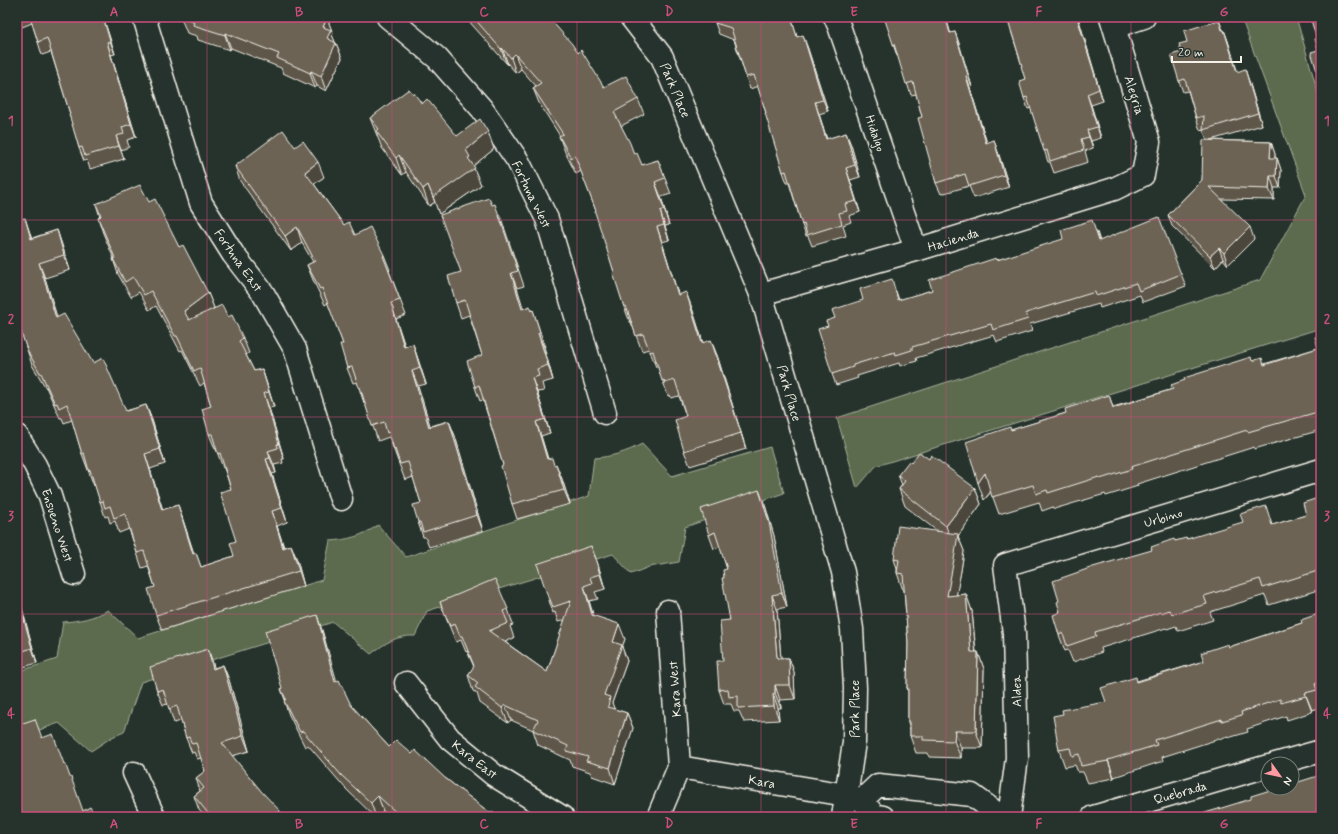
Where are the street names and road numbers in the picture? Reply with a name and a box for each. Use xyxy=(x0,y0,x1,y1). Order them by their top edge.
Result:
street label: Park Place xyxy=(655,61,694,121)
street label: Alegria xyxy=(1118,74,1148,118)
street label: Hidalgo xyxy=(860,113,889,154)
street label: Fortuna West xyxy=(507,158,554,231)
street label: Hacienda xyxy=(926,225,981,256)
street label: Fortuna East xyxy=(210,226,266,296)
street label: Park Place xyxy=(772,363,805,424)
street label: Ensueno West xyxy=(37,487,76,564)
street label: Urbino xyxy=(1142,505,1185,532)
street label: Kara West xyxy=(665,660,686,718)
street label: Aldea xyxy=(1009,675,1026,707)
street label: Park Place xyxy=(847,680,864,738)
street label: Kara East xyxy=(448,737,501,783)
street label: Kara xyxy=(747,772,777,793)
street label: Quebrada xyxy=(1152,778,1209,809)

